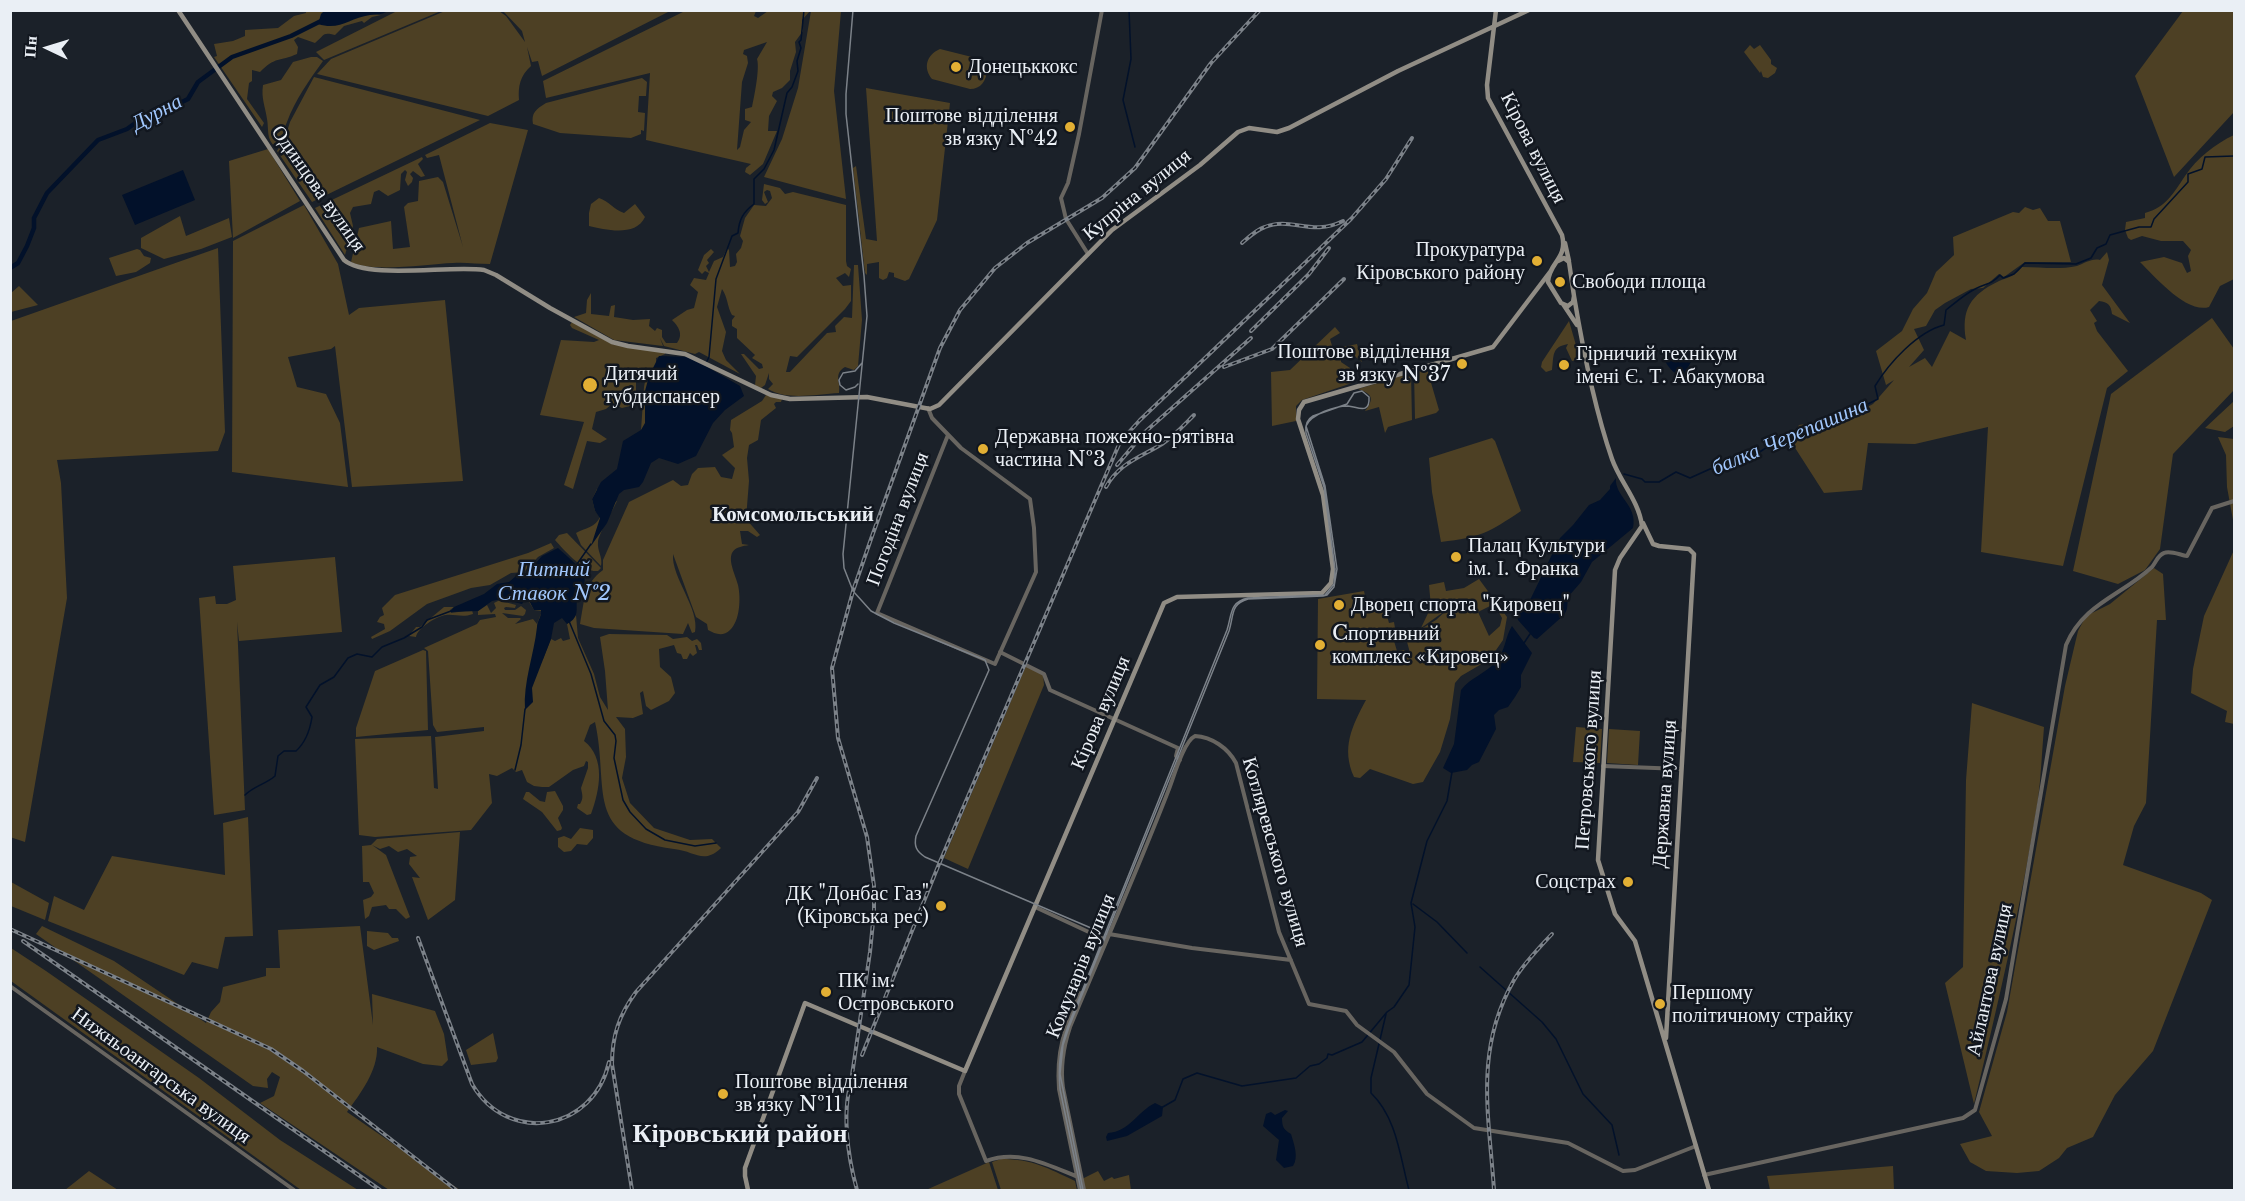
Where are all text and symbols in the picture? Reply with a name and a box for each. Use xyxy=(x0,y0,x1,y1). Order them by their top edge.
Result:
north arrow xyxy=(18,18,78,78)
text: Пн xyxy=(19,35,41,58)
place label: Донецьккокс xyxy=(968,55,1078,79)
marker: Донецьккокс xyxy=(949,60,963,74)
water label: Дурна xyxy=(127,89,187,137)
street label: Кірова вулиця xyxy=(1495,89,1571,207)
place label: Поштове відділення зв'язку №42 xyxy=(885,104,1058,151)
marker: Поштове відділення зв'язку №42 xyxy=(1063,120,1077,134)
street label: Одинцова вулиця xyxy=(266,121,370,257)
street label: Купріна вулиця xyxy=(1078,144,1196,246)
place label: Прокуратура Кіровського району xyxy=(1356,238,1525,285)
marker: Прокуратура Кіровського району xyxy=(1530,254,1544,268)
place label: Свободи площа xyxy=(1572,270,1706,294)
marker: Свободи площа xyxy=(1553,275,1567,289)
place label: Поштове відділення зв'язку №37 xyxy=(1277,340,1450,387)
place label: Гірничий технікум імені Є. Т. Абакумова xyxy=(1576,342,1765,389)
marker: Поштове відділення зв'язку №37 xyxy=(1455,357,1469,371)
marker: Гірничий технікум імені Є. Т. Абакумова xyxy=(1557,358,1571,372)
place label: Дитячий тубдиспансер xyxy=(604,362,720,409)
marker: Дитячий тубдиспансер xyxy=(581,376,599,394)
water label: балка Черепашина xyxy=(1708,393,1872,481)
place label: Державна пожежно-рятівна частина №3 xyxy=(995,425,1234,472)
marker: Державна пожежно-рятівна частина №3 xyxy=(976,442,990,456)
street label: Погодіна вулиця xyxy=(862,449,934,589)
district label: Комсомольський xyxy=(712,502,874,528)
place label: Палац Культури ім. І. Франка xyxy=(1468,534,1605,581)
marker: Палац Культури ім. І. Франка xyxy=(1449,550,1463,564)
water label: Питний Ставок №2 xyxy=(497,557,611,607)
place label: Дворец спорта "Кировец" xyxy=(1351,593,1570,617)
marker: Дворец спорта "Кировец" xyxy=(1332,598,1346,612)
place label: Cпортивний комплекс «Кировец» xyxy=(1332,622,1509,669)
marker: Cпортивний комплекс «Кировец» xyxy=(1313,638,1327,652)
street label: Кірова вулиця xyxy=(1066,653,1136,773)
street label: Петровського вулиця xyxy=(1571,669,1607,851)
street label: Державна вулиця xyxy=(1648,719,1682,869)
street label: Котляревського вулиця xyxy=(1236,754,1314,950)
place label: Соцстрах xyxy=(1535,870,1616,894)
marker: Соцстрах xyxy=(1621,875,1635,889)
place label: ДК "Донбас Газ" (Кіровська рес) xyxy=(786,882,929,929)
street label: Комунарів вулиця xyxy=(1041,890,1121,1042)
marker: ДК "Донбас Газ" (Кіровська рес) xyxy=(934,899,948,913)
street label: Айлантова вулиця xyxy=(1962,901,2018,1059)
place label: ПК ім. Островського xyxy=(838,969,954,1016)
place label: Першому політичному страйку xyxy=(1672,981,1853,1028)
marker: ПК ім. Островського xyxy=(819,985,833,999)
marker: Першому політичному страйку xyxy=(1653,997,1667,1011)
street label: Нижньоангарська вулиця xyxy=(67,1003,255,1149)
place label: Поштове відділення зв'язку №11 xyxy=(735,1070,908,1117)
marker: Поштове відділення зв'язку №11 xyxy=(716,1087,730,1101)
district label: Кіровський район xyxy=(633,1119,847,1151)

